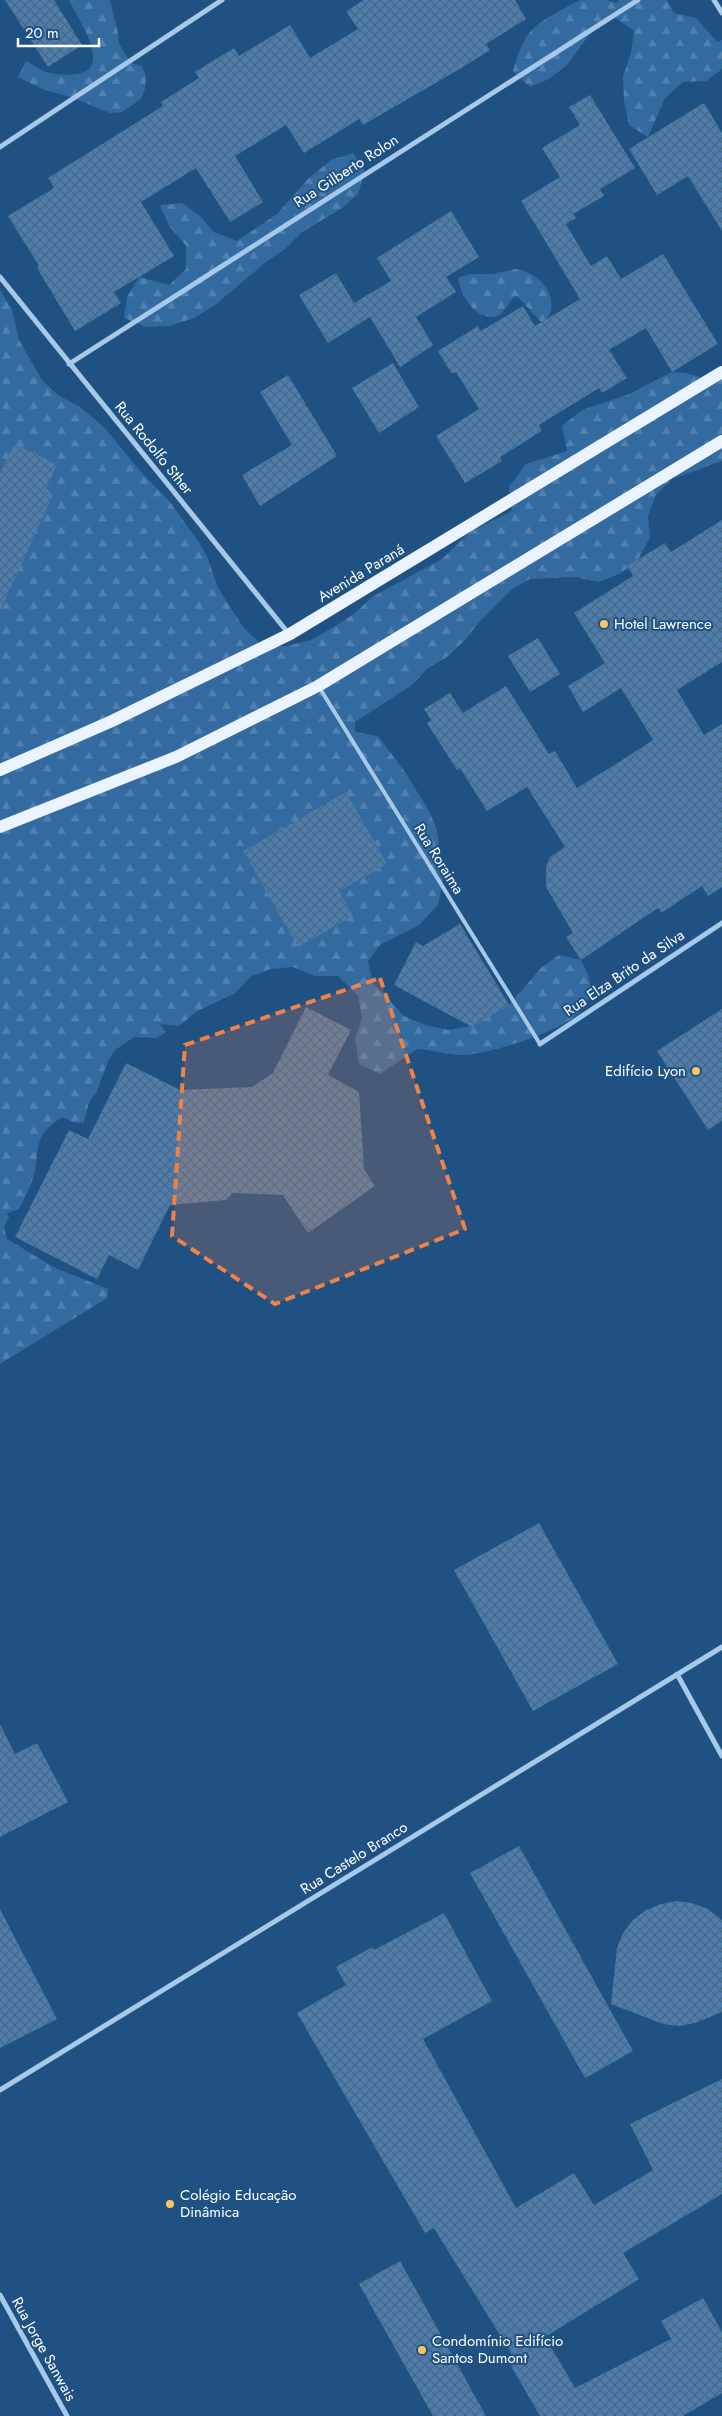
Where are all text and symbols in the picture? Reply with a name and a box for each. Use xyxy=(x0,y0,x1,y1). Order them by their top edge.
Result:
scale bar xyxy=(18,15,99,47)
text: 20 m xyxy=(25,22,59,44)
street label: Rua Gilberto Rolon xyxy=(289,129,403,213)
street label: Rua Rodolfo Sther xyxy=(109,397,199,500)
street label: Avenida Paraná xyxy=(313,538,409,608)
place label: Hotel Lawrence xyxy=(614,613,712,635)
marker: Hotel Lawrence xyxy=(598,618,610,630)
street label: Rua Roraima xyxy=(409,819,469,899)
street label: Rua Elza Brito da Silva xyxy=(559,924,689,1022)
place label: Edifício Lyon xyxy=(605,1060,686,1082)
marker: Edifício Lyon xyxy=(690,1065,702,1077)
street label: Rua Castelo Branco xyxy=(296,1816,412,1900)
place label: Colégio Educação Dinâmica xyxy=(180,2184,296,2223)
marker: Colégio Educação Dinâmica xyxy=(164,2198,176,2210)
street label: Rua Jorge Sanwais xyxy=(6,2293,82,2405)
place label: Condomínio Edifício Santos Dumont xyxy=(432,2330,563,2369)
marker: Condomínio Edifício Santos Dumont xyxy=(416,2344,428,2356)

